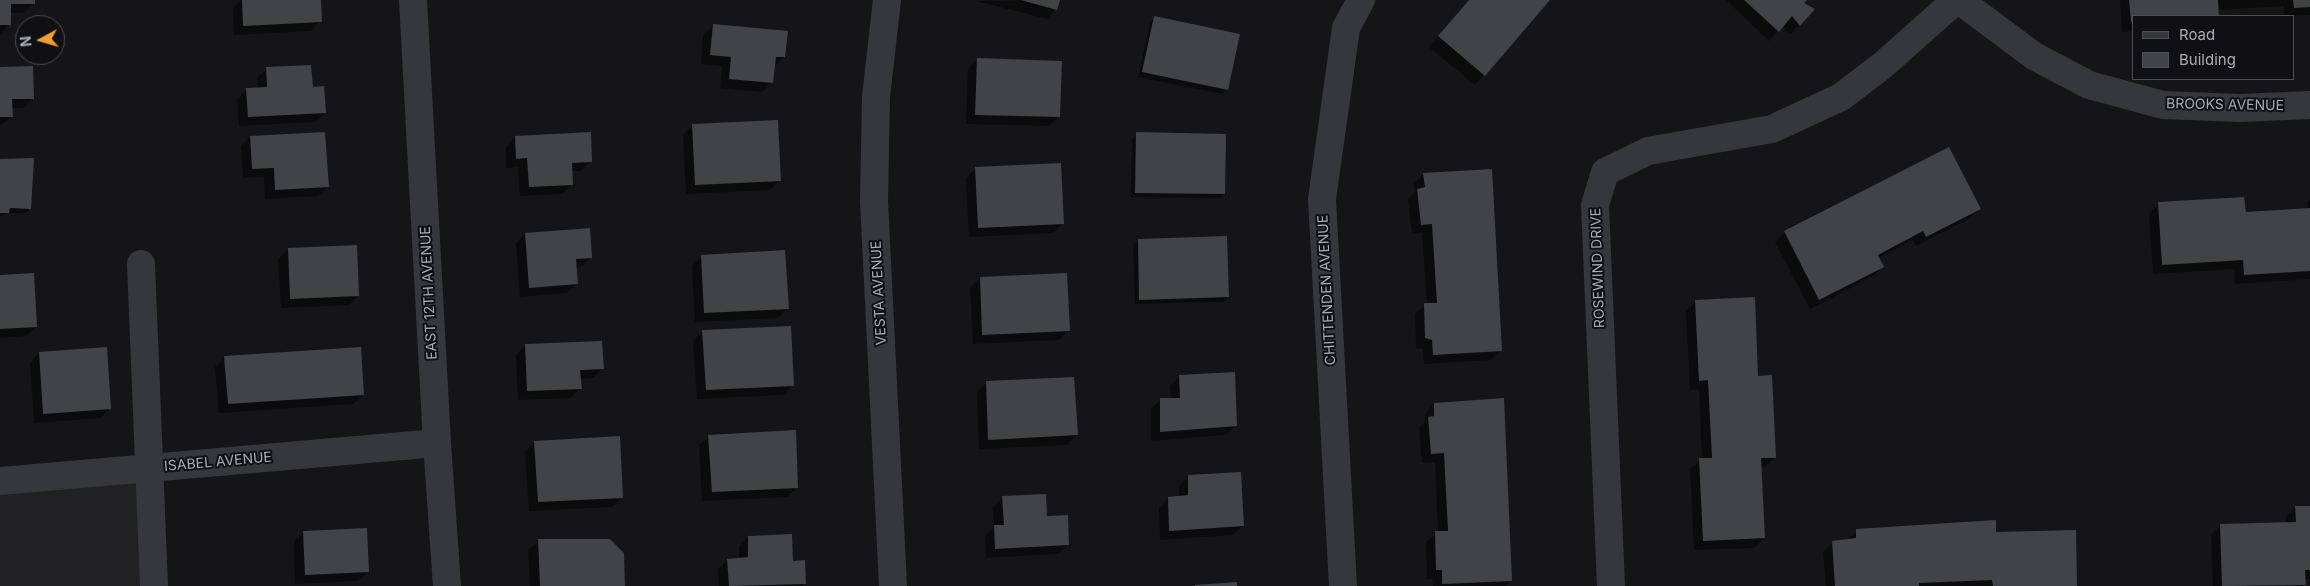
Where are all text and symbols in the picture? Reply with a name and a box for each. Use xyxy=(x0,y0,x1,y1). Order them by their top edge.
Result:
north arrow xyxy=(15,15,65,65)
legend xyxy=(2132,15,2295,80)
text: Road xyxy=(2179,25,2215,44)
text: N xyxy=(17,35,35,48)
text: Building xyxy=(2179,50,2236,69)
street label: BROOKS AVENUE xyxy=(2166,96,2284,114)
street label: ROSEWIND DRIVE xyxy=(1588,208,1608,328)
street label: CHITTENDEN AVENUE xyxy=(1315,214,1339,366)
street label: EAST 12TH AVENUE xyxy=(417,226,441,360)
street label: VESTA AVENUE xyxy=(868,240,890,346)
street label: ISABEL AVENUE xyxy=(163,449,273,475)

